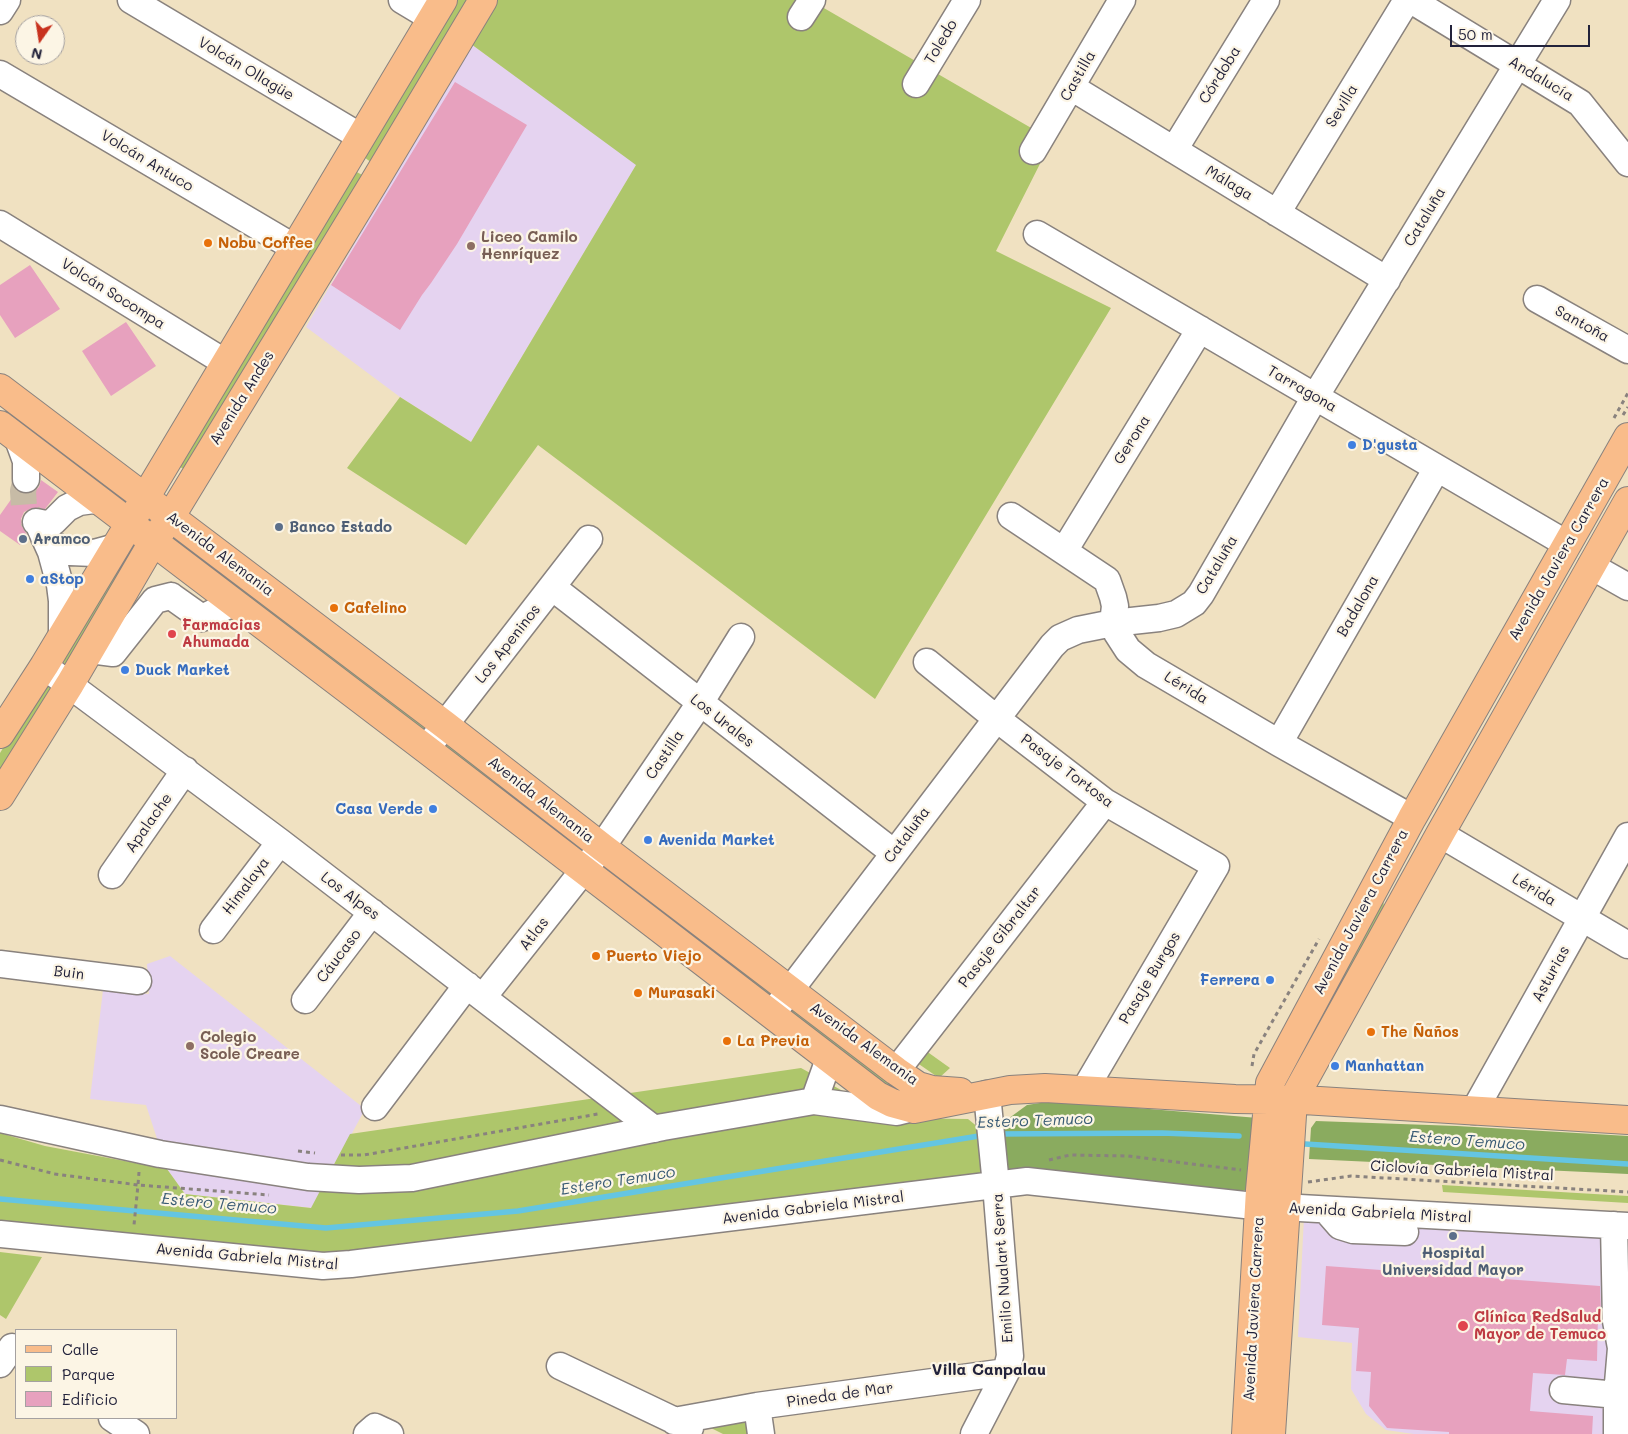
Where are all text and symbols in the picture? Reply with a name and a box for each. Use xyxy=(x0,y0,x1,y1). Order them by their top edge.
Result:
north arrow xyxy=(15,15,65,65)
scale bar xyxy=(1453,15,1593,47)
street label: Toledo xyxy=(921,16,961,68)
text: 50 m xyxy=(1458,24,1493,44)
street label: Volcán Ollagüe xyxy=(195,33,297,105)
street label: Córdoba xyxy=(1195,43,1245,107)
text: N xyxy=(29,44,44,65)
street label: Castilla xyxy=(1056,48,1100,104)
street label: Andalucía xyxy=(1505,53,1577,105)
street label: Sevilla xyxy=(1322,81,1362,131)
street label: Volcán Antuco xyxy=(97,126,197,196)
street label: Málaga xyxy=(1202,162,1256,204)
street label: Cataluña xyxy=(1400,184,1450,250)
place label: Liceo Camilo Henríquez xyxy=(481,228,578,263)
place label: Nobu Coffee xyxy=(218,234,313,252)
marker: Nobu Coffee xyxy=(202,237,214,249)
marker: Liceo Camilo Henríquez xyxy=(465,240,477,252)
street label: Volcán Socompa xyxy=(58,255,168,333)
street label: Santoña xyxy=(1552,302,1612,346)
street label: Avenida Andes xyxy=(206,348,278,448)
street label: Tarragona xyxy=(1264,362,1340,416)
street label: Gerona xyxy=(1110,412,1154,468)
place label: D'gusta xyxy=(1362,436,1418,454)
marker: D'gusta xyxy=(1346,439,1358,451)
street label: Avenida Javiera Carrera xyxy=(1505,474,1613,644)
street label: Avenida Alemania xyxy=(163,508,277,600)
place label: Banco Estado xyxy=(289,518,392,536)
marker: Banco Estado xyxy=(273,521,285,533)
place label: Aramco xyxy=(33,530,90,548)
street label: Cataluña xyxy=(1192,532,1242,598)
marker: Aramco xyxy=(17,533,29,545)
place label: aStop xyxy=(40,570,84,588)
street label: Badalona xyxy=(1333,572,1383,640)
marker: aStop xyxy=(24,573,36,585)
place label: Cafelino xyxy=(344,599,407,617)
street label: Los Apeninos xyxy=(472,601,544,687)
marker: Cafelino xyxy=(328,602,340,614)
place label: Farmacias Ahumada xyxy=(182,616,261,651)
marker: Farmacias Ahumada xyxy=(166,628,178,640)
place label: Duck Market xyxy=(135,661,230,679)
marker: Duck Market xyxy=(119,664,131,676)
street label: Lérida xyxy=(1161,668,1211,708)
street label: Los Urales xyxy=(686,690,758,752)
street label: Castilla xyxy=(642,727,688,783)
street label: Pasaje Tortosa xyxy=(1017,730,1117,812)
street label: Avenida Alemania xyxy=(484,753,598,847)
street label: Apalache xyxy=(122,790,176,856)
place label: Casa Verde xyxy=(335,800,423,818)
marker: Casa Verde xyxy=(427,803,439,815)
street label: Cataluña xyxy=(880,803,934,867)
street label: Avenida Javiera Carrera xyxy=(1310,826,1412,998)
place label: Avenida Market xyxy=(658,831,775,849)
marker: Avenida Market xyxy=(642,834,654,846)
street label: Himalaya xyxy=(219,854,273,918)
street label: Los Alpes xyxy=(317,868,383,924)
street label: Lérida xyxy=(1509,870,1559,910)
street label: Pasaje Gibraltar xyxy=(955,883,1045,991)
street label: Atlas xyxy=(515,914,553,954)
street label: Cáucaso xyxy=(313,926,365,986)
street label: Pasaje Burgos xyxy=(1115,929,1185,1027)
street label: Asturias xyxy=(1528,943,1574,1005)
place label: Puerto Viejo xyxy=(606,947,701,965)
marker: Puerto Viejo xyxy=(590,950,602,962)
street label: Buin xyxy=(53,962,85,984)
place label: Ferrera xyxy=(1200,971,1260,989)
marker: Ferrera xyxy=(1264,974,1276,986)
place label: Murasaki xyxy=(648,984,716,1002)
marker: Murasaki xyxy=(632,987,644,999)
street label: Avenida Alemania xyxy=(806,999,922,1089)
place label: The Ñaños xyxy=(1381,1023,1459,1041)
marker: The Ñaños xyxy=(1365,1026,1377,1038)
place label: Colegio Scole Creare xyxy=(200,1028,300,1063)
place label: La Previa xyxy=(737,1032,810,1050)
marker: La Previa xyxy=(721,1035,733,1047)
marker: Colegio Scole Creare xyxy=(184,1040,196,1052)
place label: Manhattan xyxy=(1345,1057,1424,1075)
marker: Manhattan xyxy=(1329,1060,1341,1072)
water label: Estero Temuco xyxy=(977,1109,1093,1133)
water label: Estero Temuco xyxy=(1409,1127,1525,1155)
street label: Ciclovía Gabriela Mistral xyxy=(1370,1157,1554,1185)
water label: Estero Temuco xyxy=(559,1162,677,1200)
street label: Avenida Gabriela Mistral xyxy=(721,1188,905,1228)
water label: Estero Temuco xyxy=(161,1189,277,1219)
street label: Emilio Nualart Serra xyxy=(989,1193,1017,1343)
street label: Avenida Gabriela Mistral xyxy=(1288,1199,1472,1227)
street label: Avenida Javiera Carrera xyxy=(1240,1216,1268,1402)
marker: Hospital Universidad Mayor xyxy=(1447,1230,1459,1242)
street label: Avenida Gabriela Mistral xyxy=(155,1240,339,1274)
place label: Hospital Universidad Mayor xyxy=(1382,1244,1524,1279)
place label: Clínica RedSalud Mayor de Temuco xyxy=(1474,1308,1606,1343)
marker: Clínica RedSalud Mayor de Temuco xyxy=(1456,1319,1470,1333)
legend xyxy=(15,1329,178,1419)
text: Calle xyxy=(62,1339,99,1359)
district label: Villa Canpalau xyxy=(932,1360,1046,1380)
text: Parque xyxy=(62,1364,115,1384)
street label: Pineda de Mar xyxy=(786,1379,894,1411)
text: Edificio xyxy=(62,1389,117,1409)

